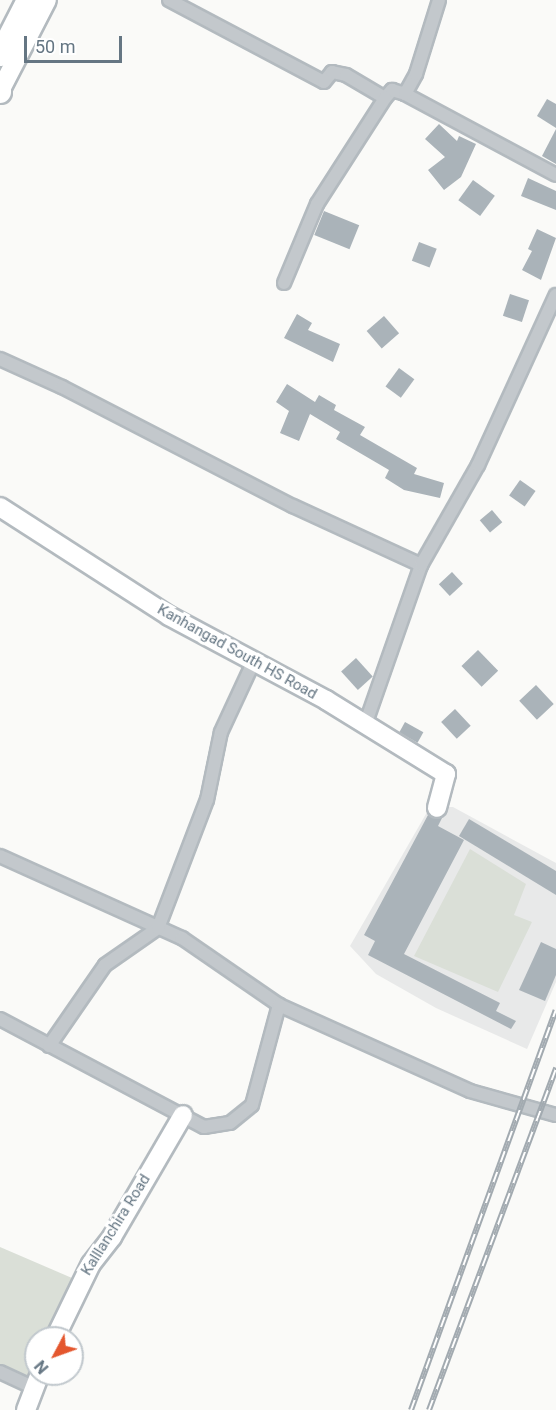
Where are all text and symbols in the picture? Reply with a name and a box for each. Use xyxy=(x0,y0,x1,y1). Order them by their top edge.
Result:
scale bar xyxy=(27,24,124,62)
text: 50 m xyxy=(35,36,75,57)
street label: Kanhangad South HS Road xyxy=(154,601,320,703)
street label: Kalllanchira Road xyxy=(78,1171,154,1279)
north arrow xyxy=(24,1326,84,1386)
text: N xyxy=(31,1356,52,1377)

